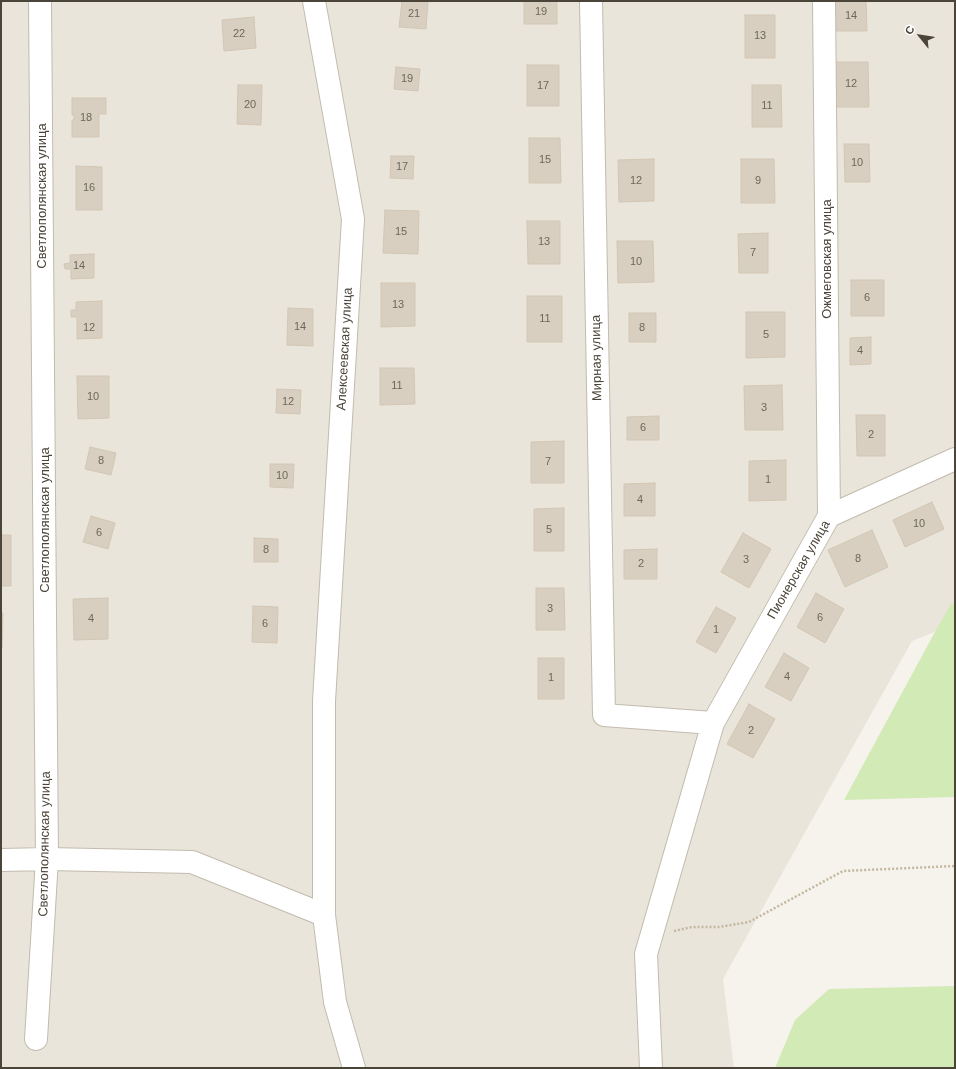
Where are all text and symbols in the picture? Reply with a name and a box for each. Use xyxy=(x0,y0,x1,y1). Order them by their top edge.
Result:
house number: 19 xyxy=(535,5,547,19)
house number: 21 xyxy=(408,7,420,21)
house number: 14 xyxy=(845,9,857,23)
north arrow xyxy=(900,16,940,56)
text: С xyxy=(902,24,917,36)
house number: 22 xyxy=(233,27,245,41)
house number: 13 xyxy=(754,29,766,43)
house number: 19 xyxy=(401,72,413,86)
house number: 12 xyxy=(845,77,857,91)
house number: 17 xyxy=(537,79,549,93)
house number: 20 xyxy=(244,98,256,112)
house number: 11 xyxy=(761,99,773,113)
house number: 18 xyxy=(80,111,92,125)
street label: Светлополянская улица xyxy=(34,123,50,269)
house number: 15 xyxy=(539,153,551,167)
house number: 10 xyxy=(851,156,863,170)
house number: 17 xyxy=(396,160,408,174)
house number: 12 xyxy=(630,174,642,188)
house number: 9 xyxy=(755,174,761,188)
house number: 16 xyxy=(83,181,95,195)
street label: Ожмеговская улица xyxy=(819,199,835,319)
house number: 15 xyxy=(395,225,407,239)
house number: 13 xyxy=(538,235,550,249)
house number: 7 xyxy=(750,246,756,260)
house number: 10 xyxy=(630,255,642,269)
house number: 14 xyxy=(73,259,85,273)
street label: Алексеевская улица xyxy=(334,287,356,411)
house number: 6 xyxy=(864,291,870,305)
house number: 13 xyxy=(392,298,404,312)
house number: 11 xyxy=(539,312,551,326)
street label: Мирная улица xyxy=(588,315,606,401)
house number: 14 xyxy=(294,320,306,334)
house number: 12 xyxy=(83,321,95,335)
house number: 8 xyxy=(639,321,645,335)
house number: 5 xyxy=(763,328,769,342)
house number: 4 xyxy=(857,344,863,358)
house number: 11 xyxy=(391,379,403,393)
house number: 10 xyxy=(87,390,99,404)
house number: 12 xyxy=(282,395,294,409)
house number: 3 xyxy=(761,401,767,415)
house number: 6 xyxy=(640,421,646,435)
house number: 2 xyxy=(868,428,874,442)
street label: Светлополянская улица xyxy=(37,447,53,593)
house number: 8 xyxy=(98,454,104,468)
house number: 7 xyxy=(545,455,551,469)
house number: 10 xyxy=(276,469,288,483)
house number: 1 xyxy=(765,473,771,487)
house number: 4 xyxy=(637,493,643,507)
house number: 10 xyxy=(913,517,925,531)
street label: Пионерская улица xyxy=(764,518,834,622)
house number: 5 xyxy=(546,523,552,537)
house number: 6 xyxy=(96,526,102,540)
house number: 8 xyxy=(263,543,269,557)
house number: 8 xyxy=(855,552,861,566)
house number: 3 xyxy=(743,553,749,567)
house number: 2 xyxy=(638,557,644,571)
house number: 3 xyxy=(547,602,553,616)
house number: 6 xyxy=(817,611,823,625)
house number: 4 xyxy=(88,612,94,626)
house number: 6 xyxy=(262,617,268,631)
house number: 1 xyxy=(713,623,719,637)
house number: 4 xyxy=(784,670,790,684)
house number: 1 xyxy=(548,671,554,685)
house number: 2 xyxy=(748,724,754,738)
street label: Светлополянская улица xyxy=(36,771,54,917)

